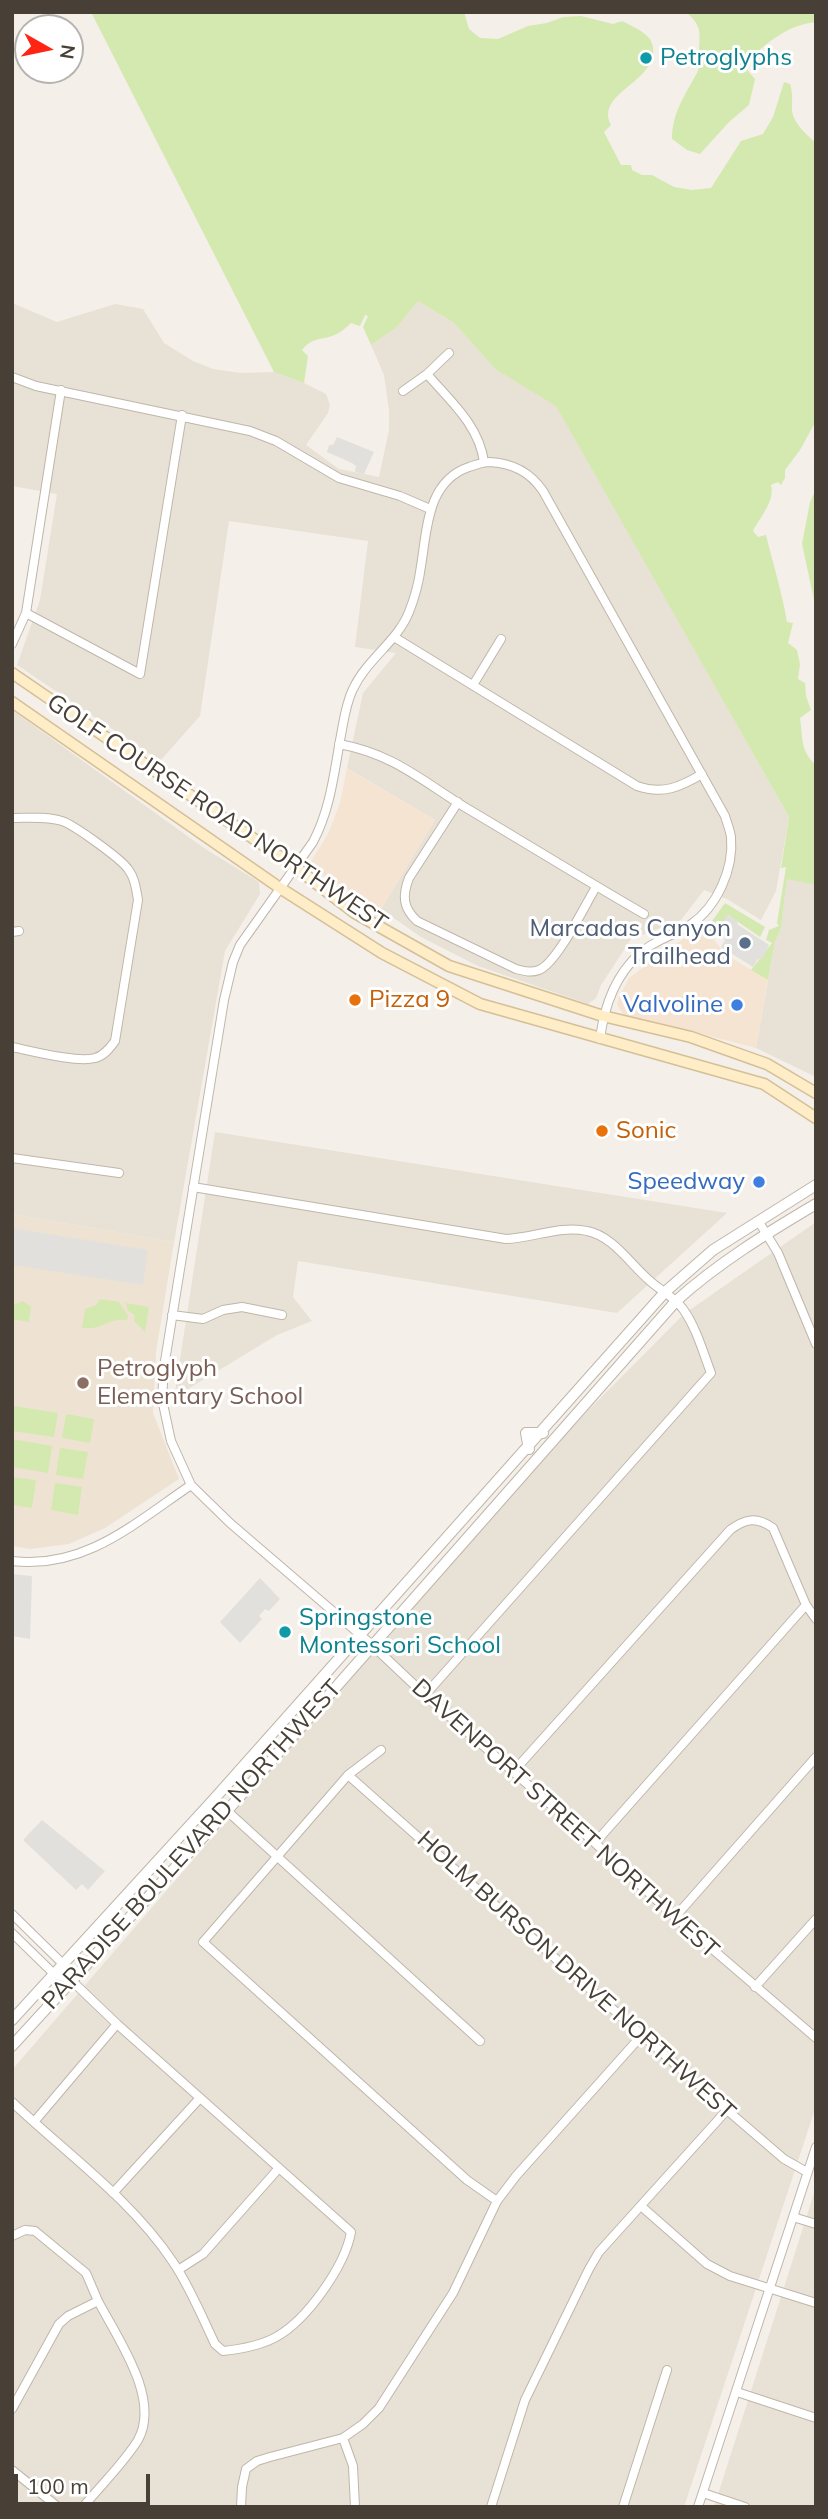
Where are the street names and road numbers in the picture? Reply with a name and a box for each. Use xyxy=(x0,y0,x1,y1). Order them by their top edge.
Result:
street label: GOLF COURSE ROAD NORTHWEST xyxy=(41,688,393,938)
street label: DAVENPORT STREET NORTHWEST xyxy=(406,1673,724,1965)
street label: PARADISE BOULEVARD NORTHWEST xyxy=(36,1674,348,2016)
street label: HOLM BURSON DRIVE NORTHWEST xyxy=(411,1825,741,2127)

